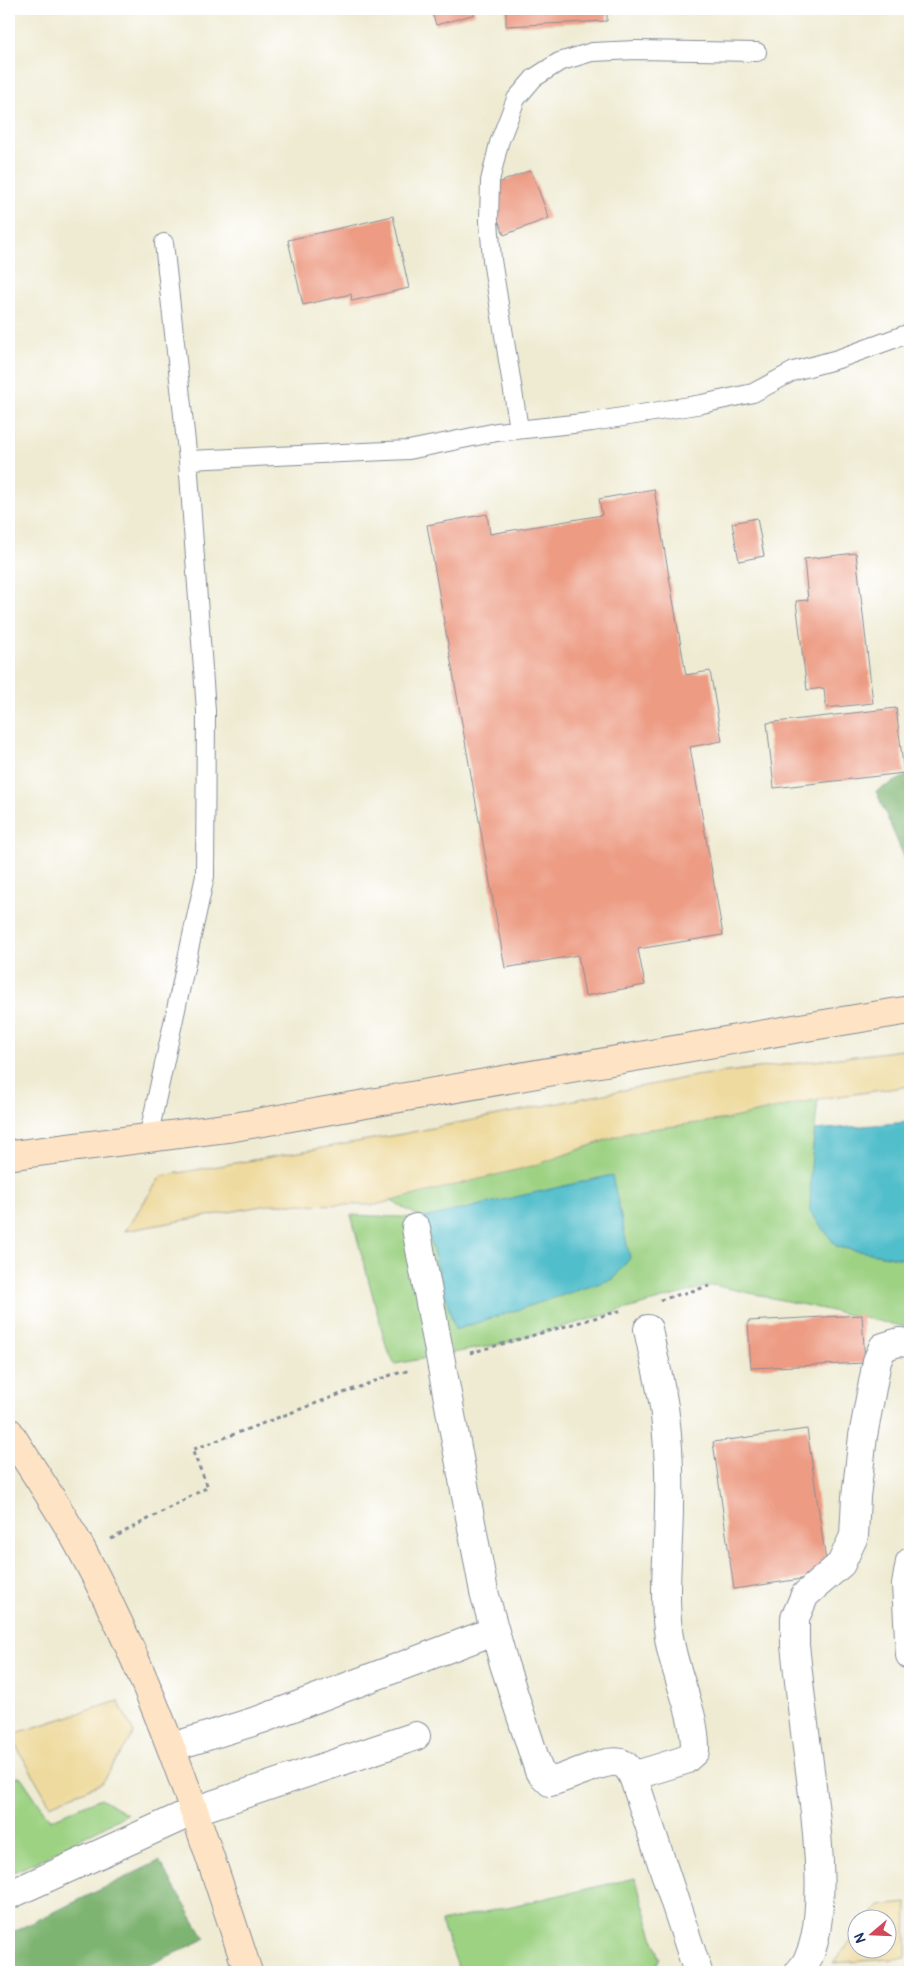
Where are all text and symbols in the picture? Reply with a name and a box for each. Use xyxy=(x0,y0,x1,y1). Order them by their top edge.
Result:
north arrow xyxy=(846,1908,896,1958)
text: N xyxy=(851,1931,870,1945)

